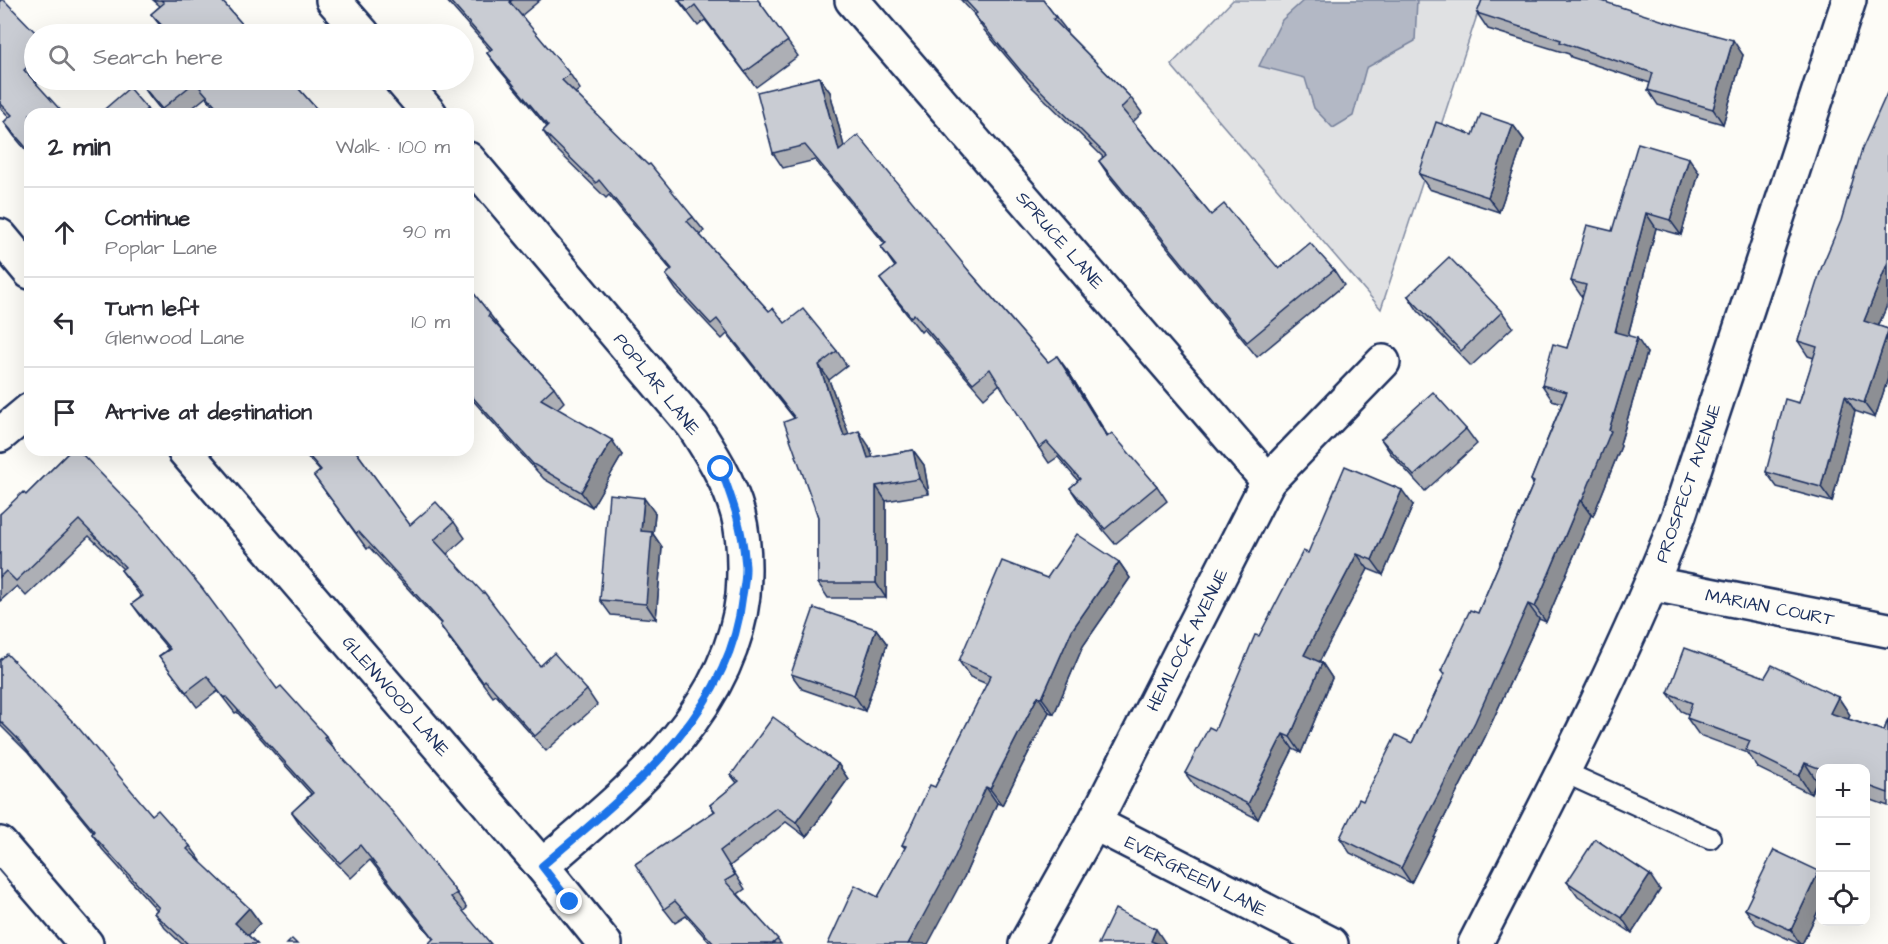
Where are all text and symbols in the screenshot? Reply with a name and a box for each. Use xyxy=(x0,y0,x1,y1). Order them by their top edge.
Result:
search box xyxy=(24,24,474,90)
icon: search xyxy=(45,41,78,74)
text: Search here xyxy=(93,42,223,73)
text: 2 min xyxy=(48,129,110,165)
text: Walk · 100 m xyxy=(335,133,450,161)
street label: SPRUCE LANE xyxy=(1010,186,1109,295)
text: Continue xyxy=(105,203,190,234)
icon: ahead xyxy=(48,216,81,249)
text: 90 m xyxy=(402,218,450,246)
text: Poplar Lane xyxy=(105,234,217,262)
text: Turn left xyxy=(105,293,199,324)
icon: left xyxy=(48,306,81,339)
text: 10 m xyxy=(411,308,450,336)
text: Glenwood Lane xyxy=(105,324,245,352)
street label: POPLAR LANE xyxy=(608,328,706,441)
icon: arrive xyxy=(48,396,81,429)
text: Arrive at destination xyxy=(105,397,312,428)
street label: PROSPECT AVENUE xyxy=(1650,400,1728,566)
route start xyxy=(707,455,733,481)
street label: HEMLOCK AVENUE xyxy=(1141,564,1234,716)
street label: MARIAN COURT xyxy=(1703,583,1837,632)
street label: GLENWOOD LANE xyxy=(336,630,455,762)
map controls xyxy=(1816,764,1870,926)
button: + xyxy=(1816,764,1870,818)
button: − xyxy=(1816,818,1870,872)
street label: EVERGREEN LANE xyxy=(1120,830,1271,923)
button: locate xyxy=(1816,872,1870,926)
route end xyxy=(556,888,582,914)

